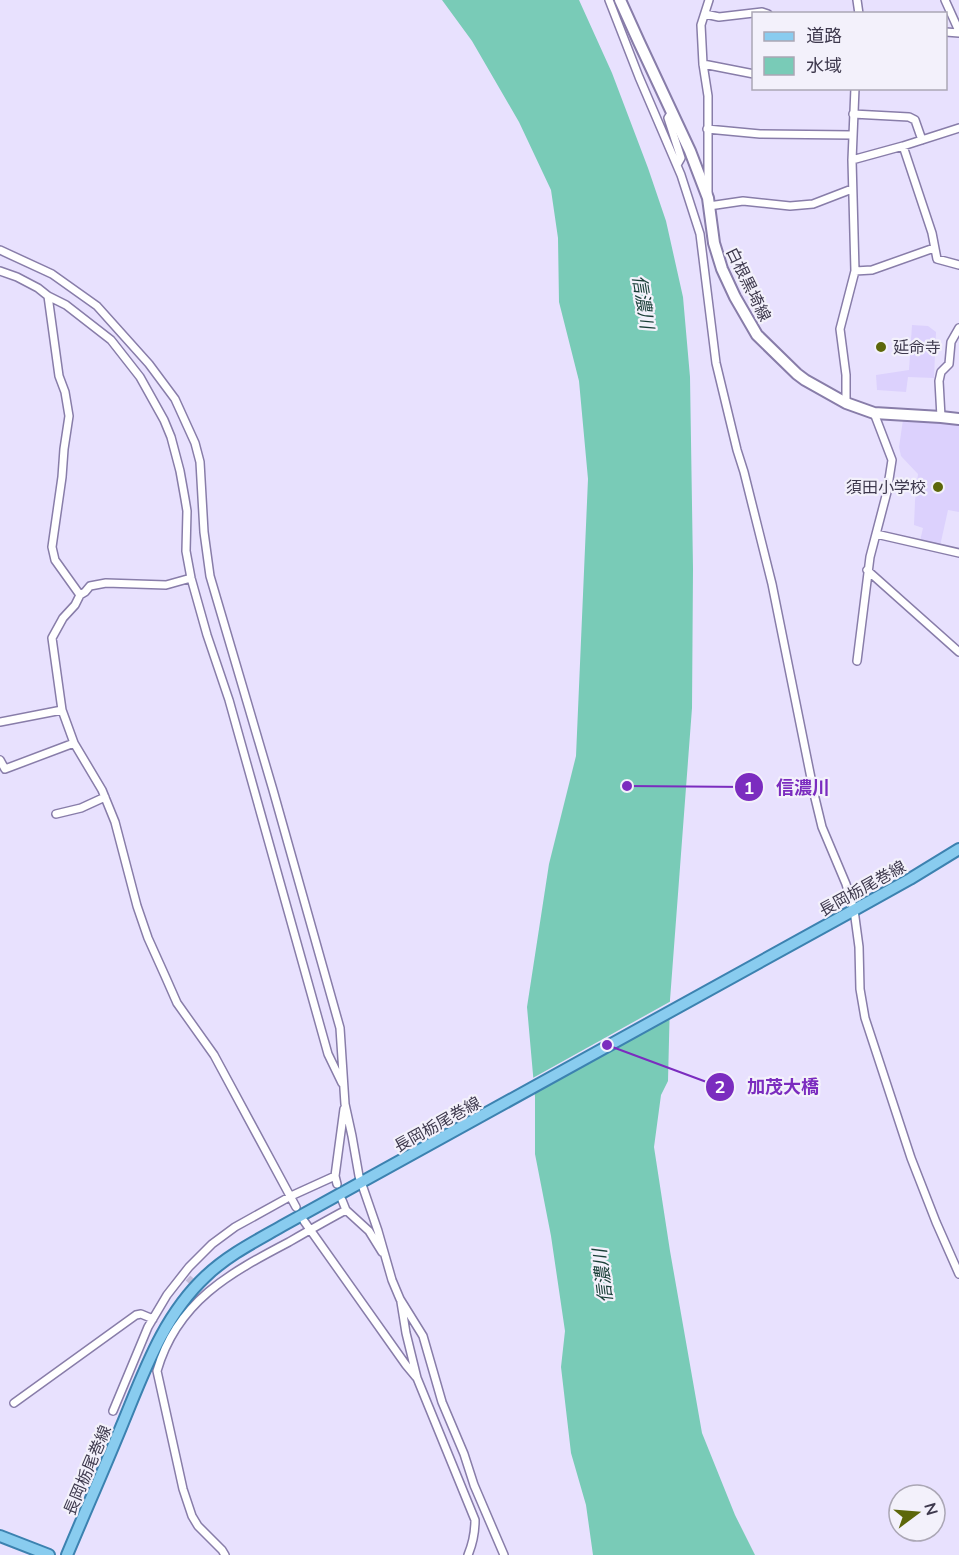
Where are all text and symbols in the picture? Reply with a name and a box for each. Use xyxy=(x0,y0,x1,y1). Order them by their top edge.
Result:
legend xyxy=(752,12,947,90)
text: 道路 xyxy=(806,24,842,47)
text: 水域 xyxy=(806,54,842,77)
street label: 白根黒埼線 xyxy=(722,244,776,324)
water label: 信濃川 xyxy=(628,273,659,332)
place label: 延命寺 xyxy=(893,337,941,357)
marker: 延命寺 xyxy=(874,340,888,354)
place label: 須田小学校 xyxy=(846,477,926,497)
marker: 須田小学校 xyxy=(931,480,945,494)
callout: 信濃川 xyxy=(734,769,842,805)
text: 1 xyxy=(744,776,754,799)
text: 信濃川 xyxy=(776,776,830,799)
street label: 長岡栃尾巻線 xyxy=(815,856,909,920)
callout: 加茂大橋 xyxy=(705,1069,831,1105)
text: 2 xyxy=(715,1075,725,1098)
text: 加茂大橋 xyxy=(747,1075,819,1098)
street label: 長岡栃尾巻線 xyxy=(390,1092,484,1156)
water label: 信濃川 xyxy=(588,1246,617,1304)
street label: 長岡栃尾巻線 xyxy=(59,1422,115,1518)
north arrow xyxy=(887,1483,947,1543)
text: N xyxy=(920,1500,943,1517)

